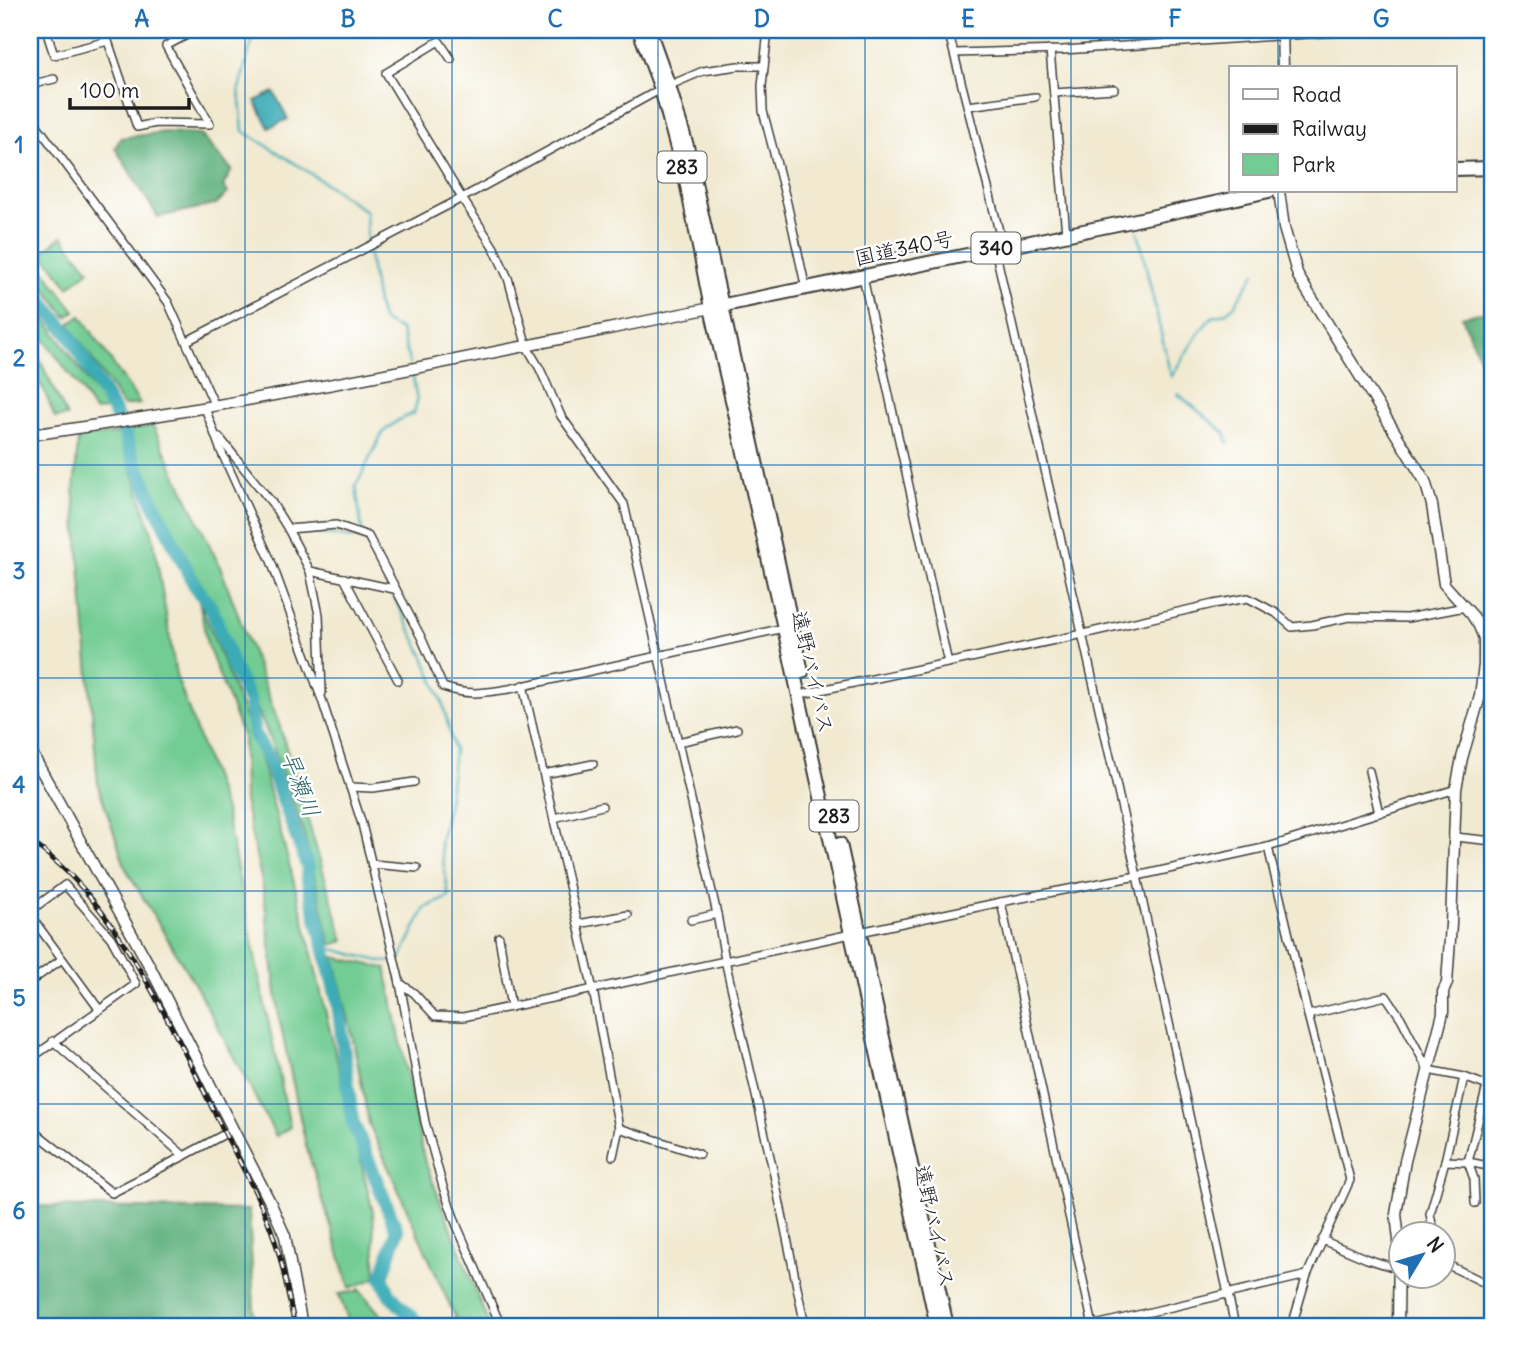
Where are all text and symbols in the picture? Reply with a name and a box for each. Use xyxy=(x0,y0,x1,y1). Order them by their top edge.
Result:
text: A xyxy=(135,4,150,33)
text: B xyxy=(340,4,356,33)
text: C xyxy=(547,4,563,33)
text: D xyxy=(754,4,770,33)
text: E xyxy=(961,4,975,33)
text: F xyxy=(1168,4,1182,33)
text: G xyxy=(1373,4,1389,33)
scale bar xyxy=(70,66,189,110)
legend xyxy=(1229,66,1456,192)
text: 100 m xyxy=(80,77,139,104)
text: Road xyxy=(1292,81,1341,108)
text: Railway xyxy=(1292,115,1367,142)
text: 1 xyxy=(14,130,24,159)
text: Park xyxy=(1292,151,1335,178)
road number: 283 xyxy=(658,152,706,182)
street label: 国道340号 xyxy=(852,224,956,272)
road number: 340 xyxy=(972,232,1020,264)
text: 2 xyxy=(13,343,26,372)
text: 3 xyxy=(12,556,26,585)
street label: 遠野バイパス xyxy=(786,608,840,736)
water label: 早瀬川 xyxy=(275,747,327,821)
text: 4 xyxy=(12,770,26,799)
road number: 283 xyxy=(810,800,858,832)
text: 5 xyxy=(12,983,26,1012)
street label: 遠野バイパス xyxy=(909,1162,961,1290)
text: 6 xyxy=(12,1196,26,1225)
north arrow xyxy=(1386,1220,1456,1290)
text: N xyxy=(1422,1232,1449,1257)

